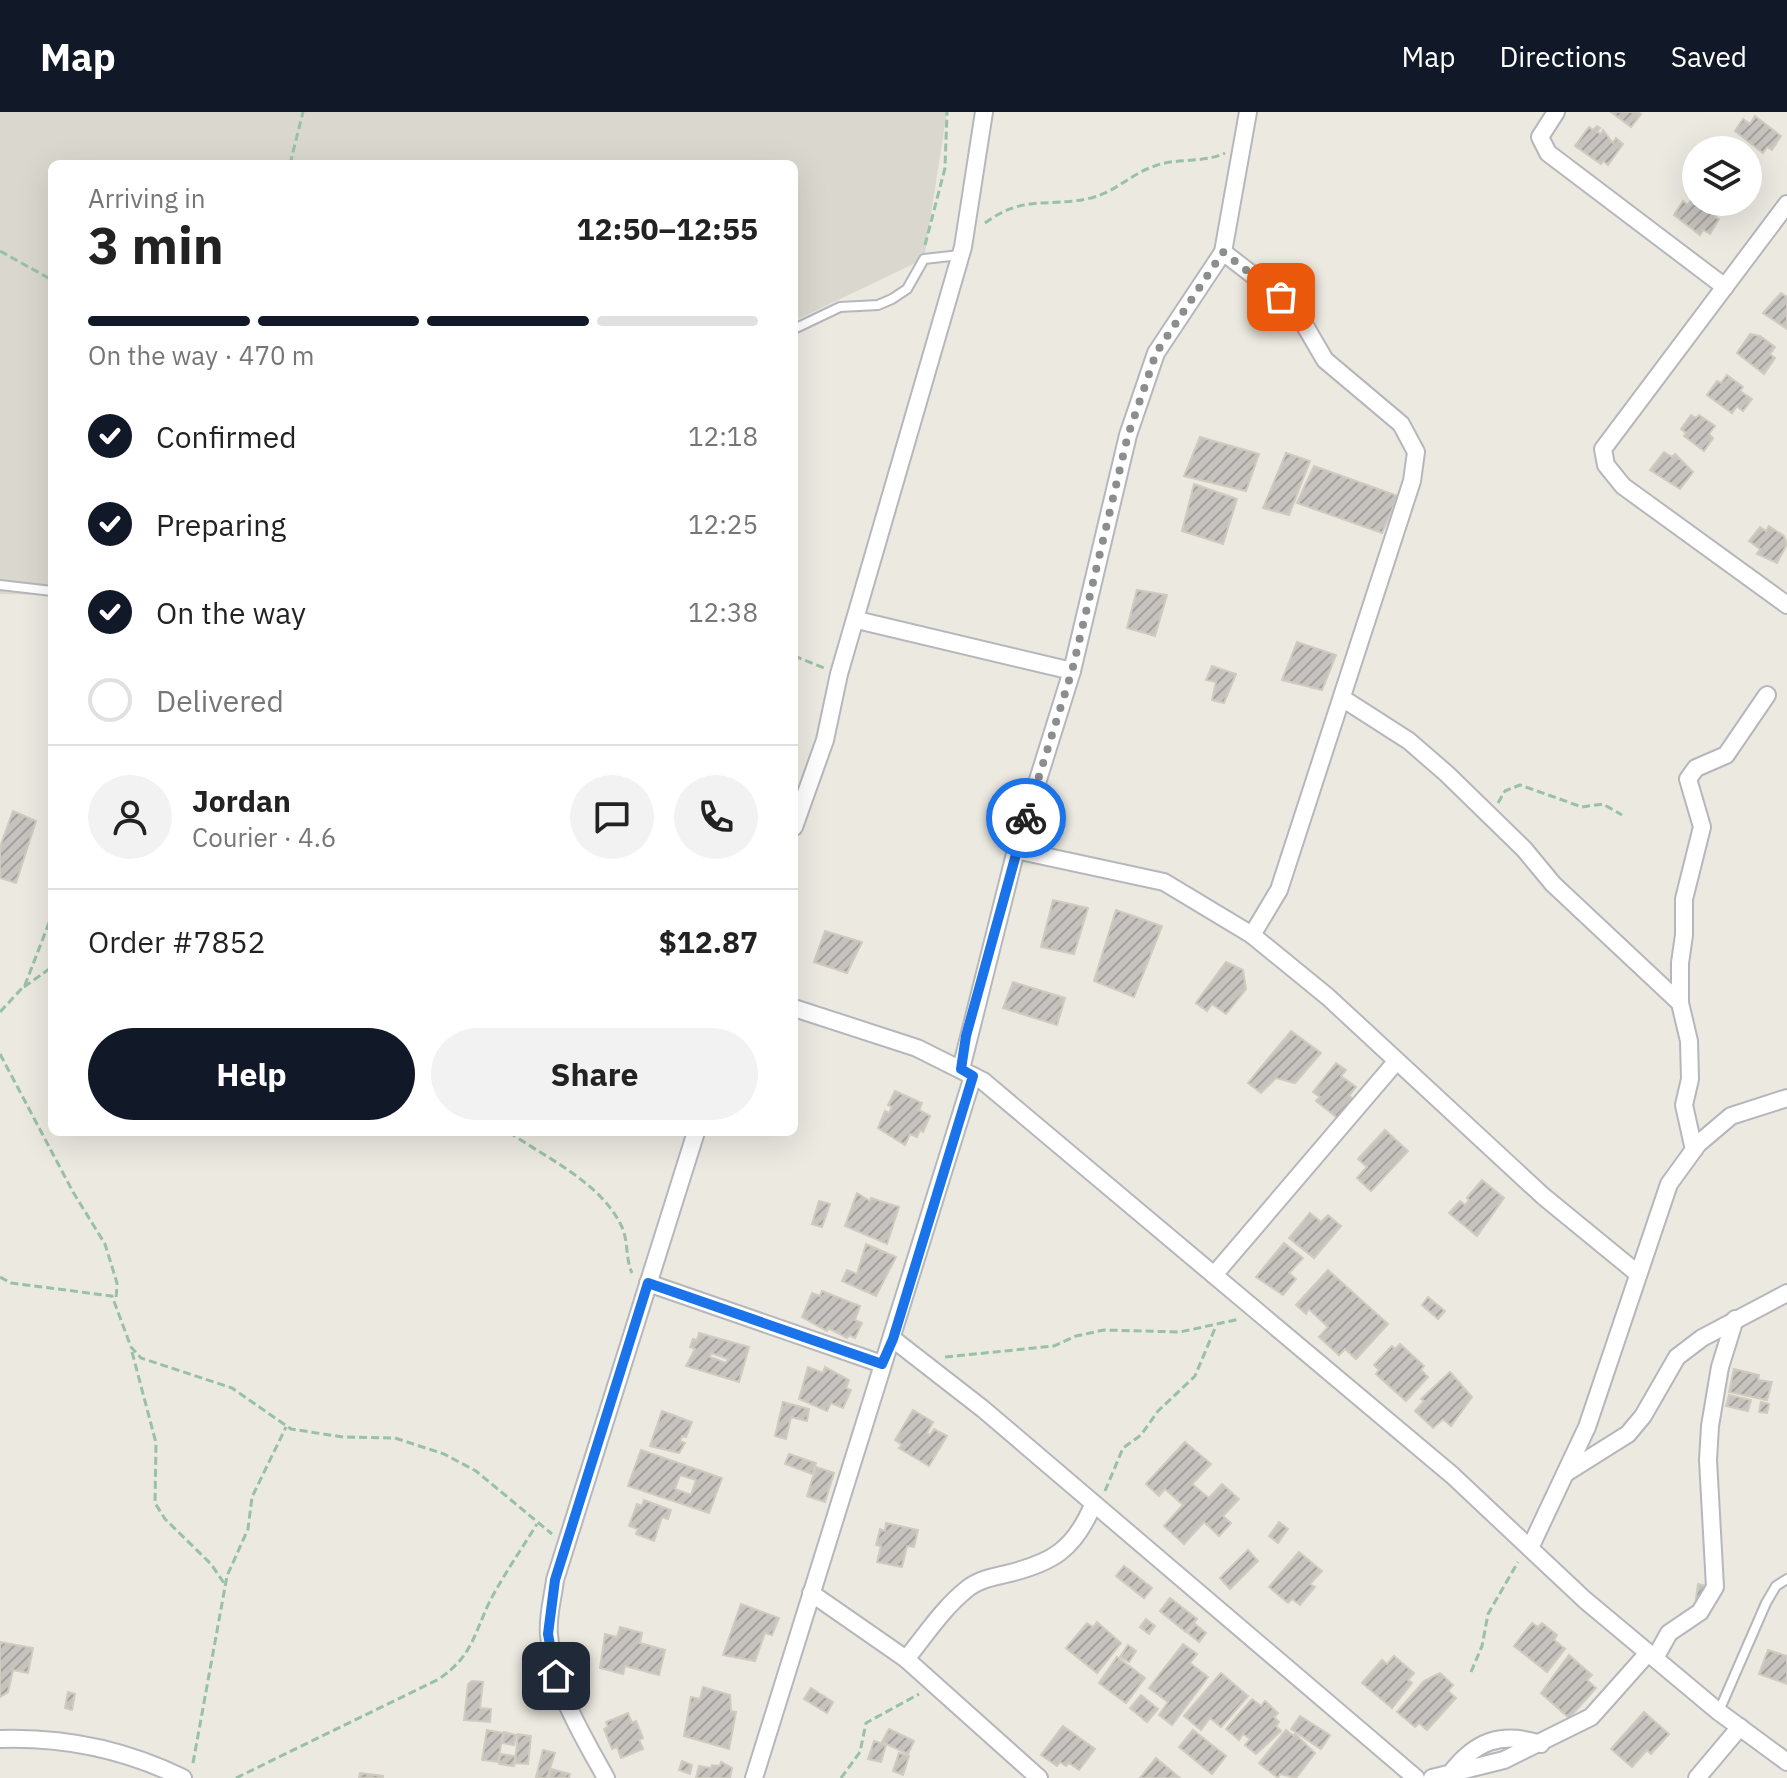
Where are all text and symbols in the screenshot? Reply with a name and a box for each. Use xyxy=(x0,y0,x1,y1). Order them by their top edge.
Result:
text: Map xyxy=(40,32,116,81)
text: Map xyxy=(1401,38,1455,75)
text: Directions xyxy=(1499,38,1627,75)
text: Saved xyxy=(1671,38,1747,75)
map controls xyxy=(1682,136,1762,216)
button: layers xyxy=(1682,136,1762,216)
text: Arriving in xyxy=(88,181,205,215)
text: 12:50–12:55 xyxy=(577,209,758,248)
text: 3 min xyxy=(88,211,224,278)
pin xyxy=(1247,263,1315,331)
icon: bag xyxy=(1259,275,1303,319)
text: On the way · 470 m xyxy=(88,338,314,372)
icon: check xyxy=(88,414,132,458)
text: Confirmed xyxy=(156,417,297,456)
text: 12:18 xyxy=(688,419,758,453)
icon: check xyxy=(88,502,132,546)
text: Preparing xyxy=(156,505,286,544)
text: 12:25 xyxy=(688,507,758,541)
icon: check xyxy=(88,590,132,634)
text: On the way xyxy=(156,593,306,632)
text: 12:38 xyxy=(688,595,758,629)
text: Delivered xyxy=(156,681,284,720)
button: person xyxy=(88,775,172,859)
button: chat xyxy=(570,775,654,859)
button: phone xyxy=(674,775,758,859)
courier xyxy=(986,778,1066,858)
text: Jordan xyxy=(192,781,291,820)
icon: bike xyxy=(1004,796,1048,840)
text: Courier · 4.6 xyxy=(192,820,336,854)
text: Order #7852 xyxy=(88,922,265,961)
text: $12.87 xyxy=(659,922,758,961)
button: Help xyxy=(88,1028,415,1120)
button: Share xyxy=(431,1028,758,1120)
pin xyxy=(522,1642,590,1710)
icon: home xyxy=(534,1654,578,1698)

